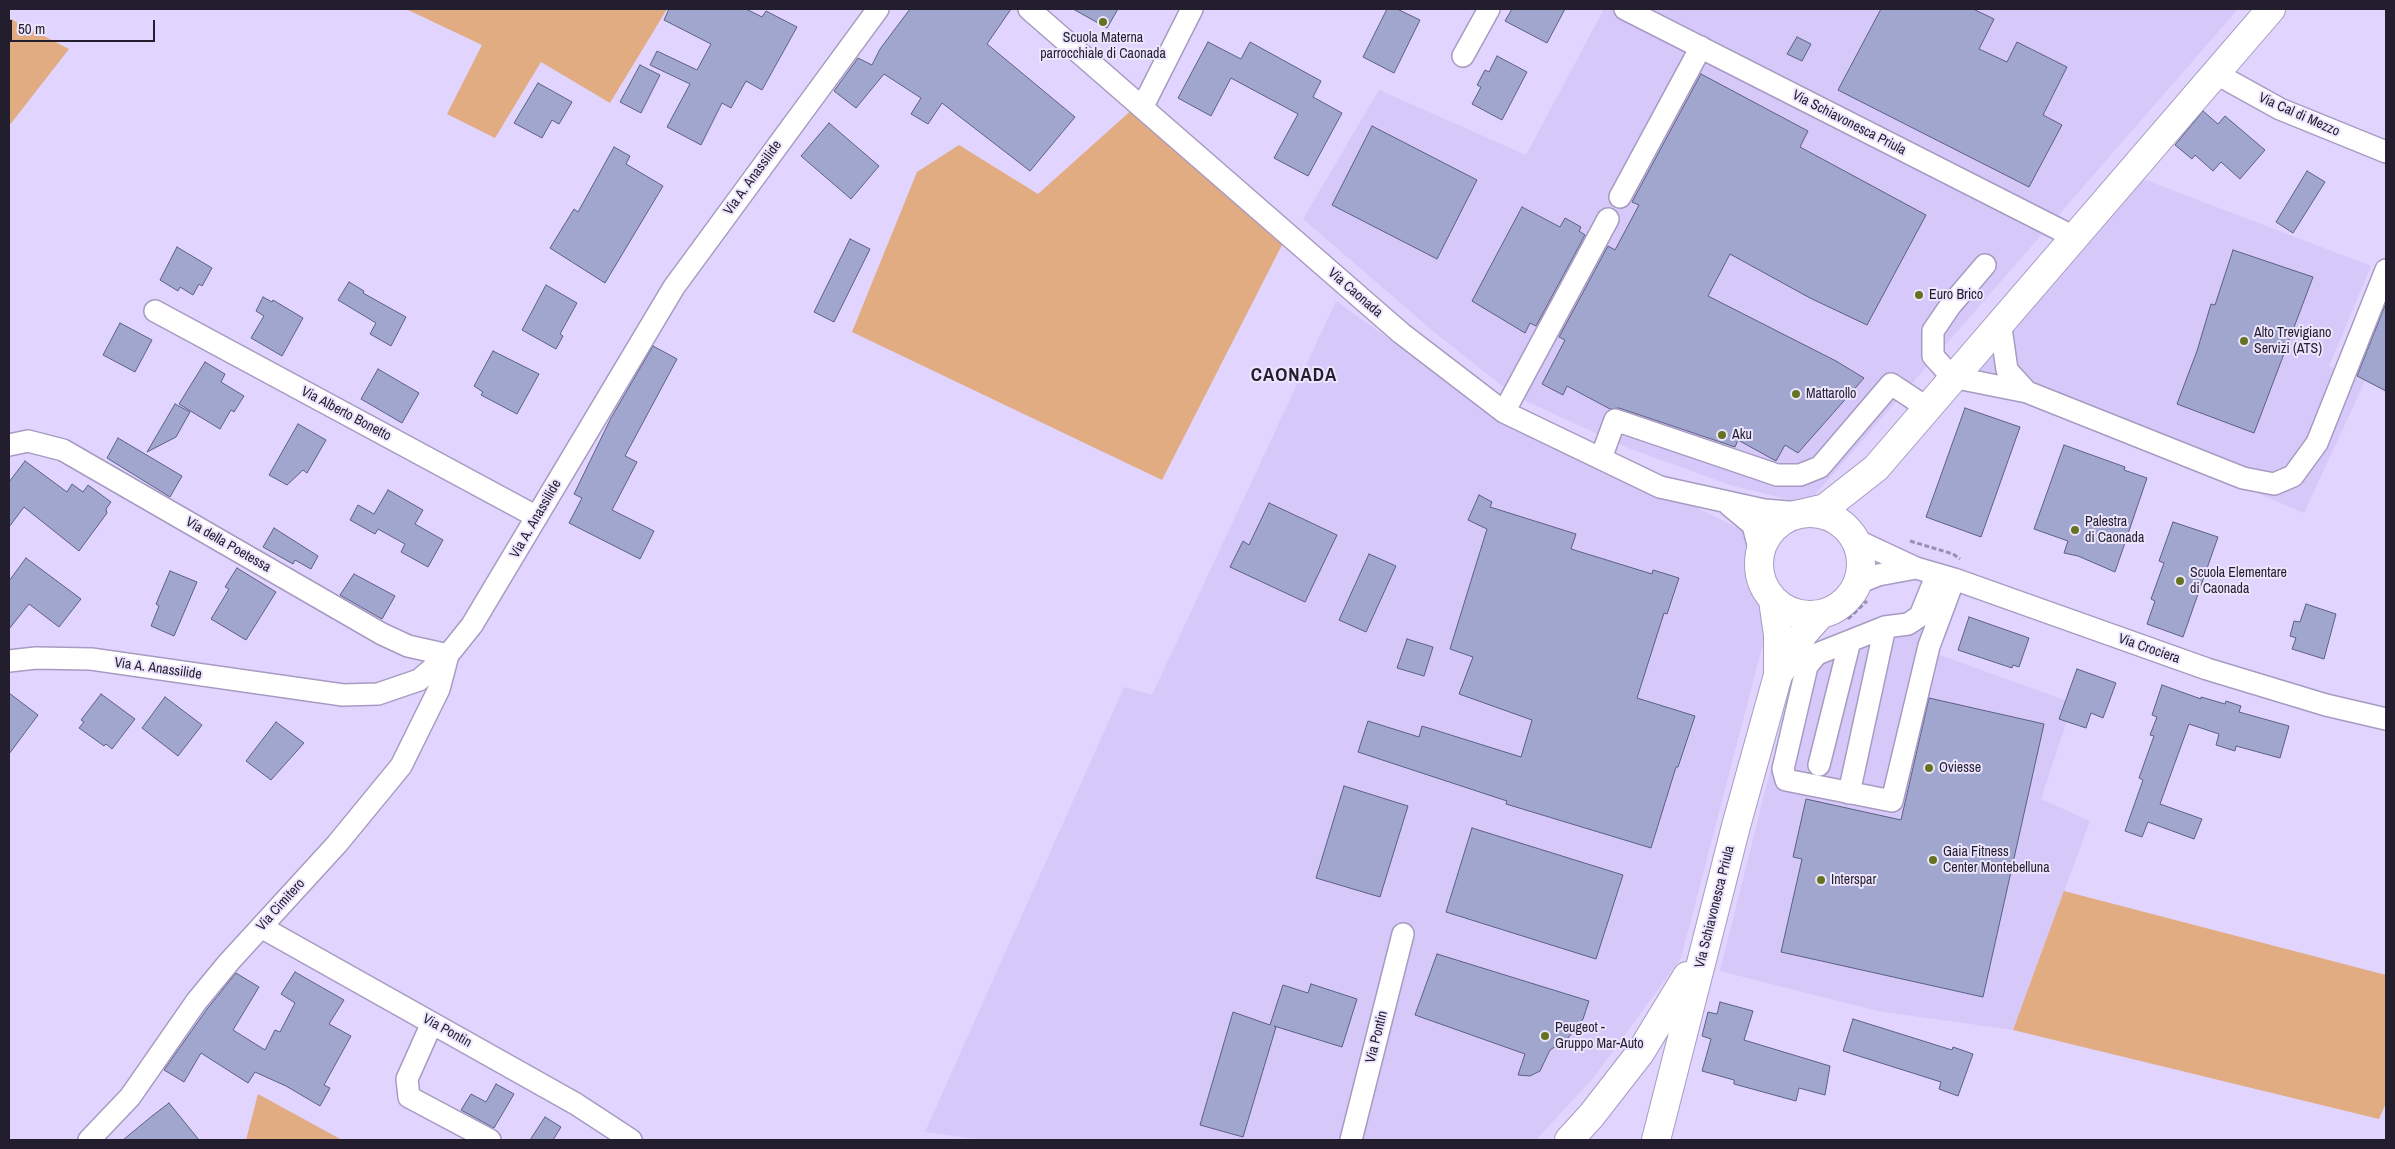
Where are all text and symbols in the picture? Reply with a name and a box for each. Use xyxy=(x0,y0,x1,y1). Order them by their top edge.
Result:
scale bar xyxy=(12,10,158,42)
marker: Scuola Materna parrocchiale di Caonada xyxy=(1097,16,1109,28)
text: 50 m xyxy=(18,18,45,39)
place label: Scuola Materna parrocchiale di Caonada xyxy=(1040,30,1166,62)
street label: Via Schiavonesca Priula xyxy=(1789,87,1909,159)
street label: Via Cal di Mezzo xyxy=(2256,90,2342,140)
street label: Via A. Anassilide xyxy=(720,138,786,218)
street label: Via Caonada xyxy=(1324,265,1386,321)
place label: Euro Brico xyxy=(1929,287,1983,303)
marker: Euro Brico xyxy=(1913,289,1925,301)
place label: Alto Trevigiano Servizi (ATS) xyxy=(2254,325,2331,358)
marker: Alto Trevigiano Servizi (ATS) xyxy=(2238,335,2250,347)
district label: CAONADA xyxy=(1250,365,1338,387)
street label: Via Alberto Bonetto xyxy=(298,383,394,445)
place label: Mattarollo xyxy=(1806,386,1856,402)
marker: Mattarollo xyxy=(1790,388,1802,400)
place label: Aku xyxy=(1732,427,1752,443)
marker: Aku xyxy=(1716,429,1728,441)
street label: Via A. Anassilide xyxy=(507,477,565,561)
street label: Via della Poetessa xyxy=(182,514,274,576)
place label: Palestra di Caonada xyxy=(2085,514,2144,546)
marker: Palestra di Caonada xyxy=(2069,524,2081,536)
place label: Scuola Elementare di Caonada xyxy=(2190,565,2287,598)
marker: Scuola Elementare di Caonada xyxy=(2174,575,2186,587)
street label: Via Crociera xyxy=(2116,631,2182,667)
street label: Via A. Anassilide xyxy=(113,655,203,683)
place label: Oviesse xyxy=(1939,760,1981,776)
marker: Oviesse xyxy=(1923,762,1935,774)
street label: Via Schiavonesca Priula xyxy=(1692,844,1738,970)
place label: Gaia Fitness Center Montebelluna xyxy=(1943,844,2050,876)
marker: Gaia Fitness Center Montebelluna xyxy=(1927,854,1939,866)
place label: Interspar xyxy=(1831,872,1876,888)
marker: Interspar xyxy=(1815,874,1827,886)
street label: Via Cimitero xyxy=(253,876,309,934)
street label: Via Pontin xyxy=(1362,1009,1392,1065)
street label: Via Pontin xyxy=(420,1011,474,1051)
place label: Peugeot - Gruppo Mar-Auto xyxy=(1555,1020,1644,1052)
marker: Peugeot - Gruppo Mar-Auto xyxy=(1539,1030,1551,1042)

